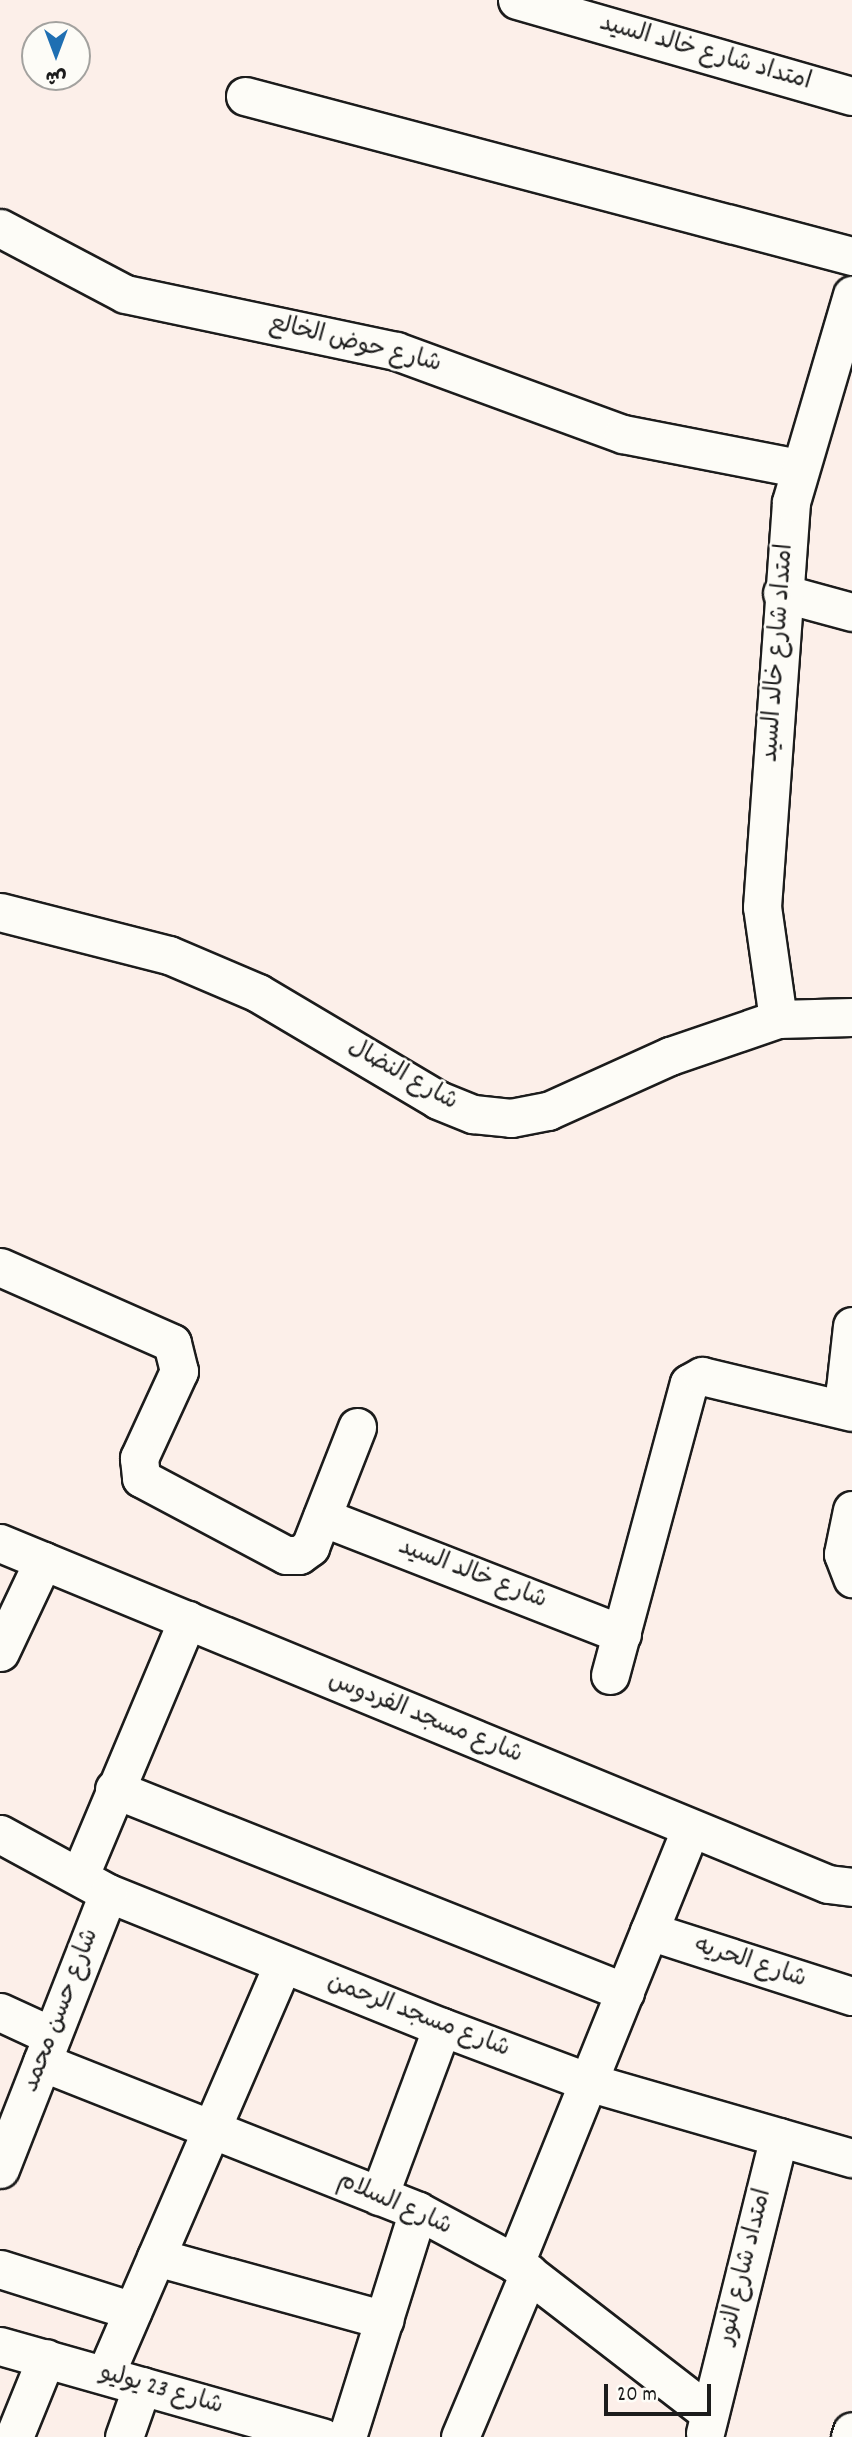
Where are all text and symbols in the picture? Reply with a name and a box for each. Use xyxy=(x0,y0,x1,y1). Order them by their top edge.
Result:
street label: امتداد شارع خالد السيد xyxy=(596,10,814,98)
north arrow xyxy=(21,21,91,91)
text: ش xyxy=(46,62,66,89)
street label: شارع حوض الخالع xyxy=(266,310,444,380)
street label: امتداد شارع خالد السيد xyxy=(757,543,801,763)
street label: شارع النضال xyxy=(342,1034,462,1118)
street label: شارع خالد السيد xyxy=(394,1534,550,1616)
street label: شارع مسجد الفردوس xyxy=(324,1667,526,1771)
street label: شارع حسن محمد xyxy=(18,1925,106,2097)
street label: شارع الحريه xyxy=(690,1932,810,1996)
street label: شارع مسجد الرحمن xyxy=(323,1969,513,2065)
street label: شارع السلام xyxy=(333,2167,455,2243)
street label: امتداد شارع النور xyxy=(713,2186,779,2348)
street label: شارع 23 يوليو xyxy=(96,2360,226,2422)
scale bar xyxy=(607,2370,714,2414)
text: 20 m xyxy=(617,2381,657,2411)

